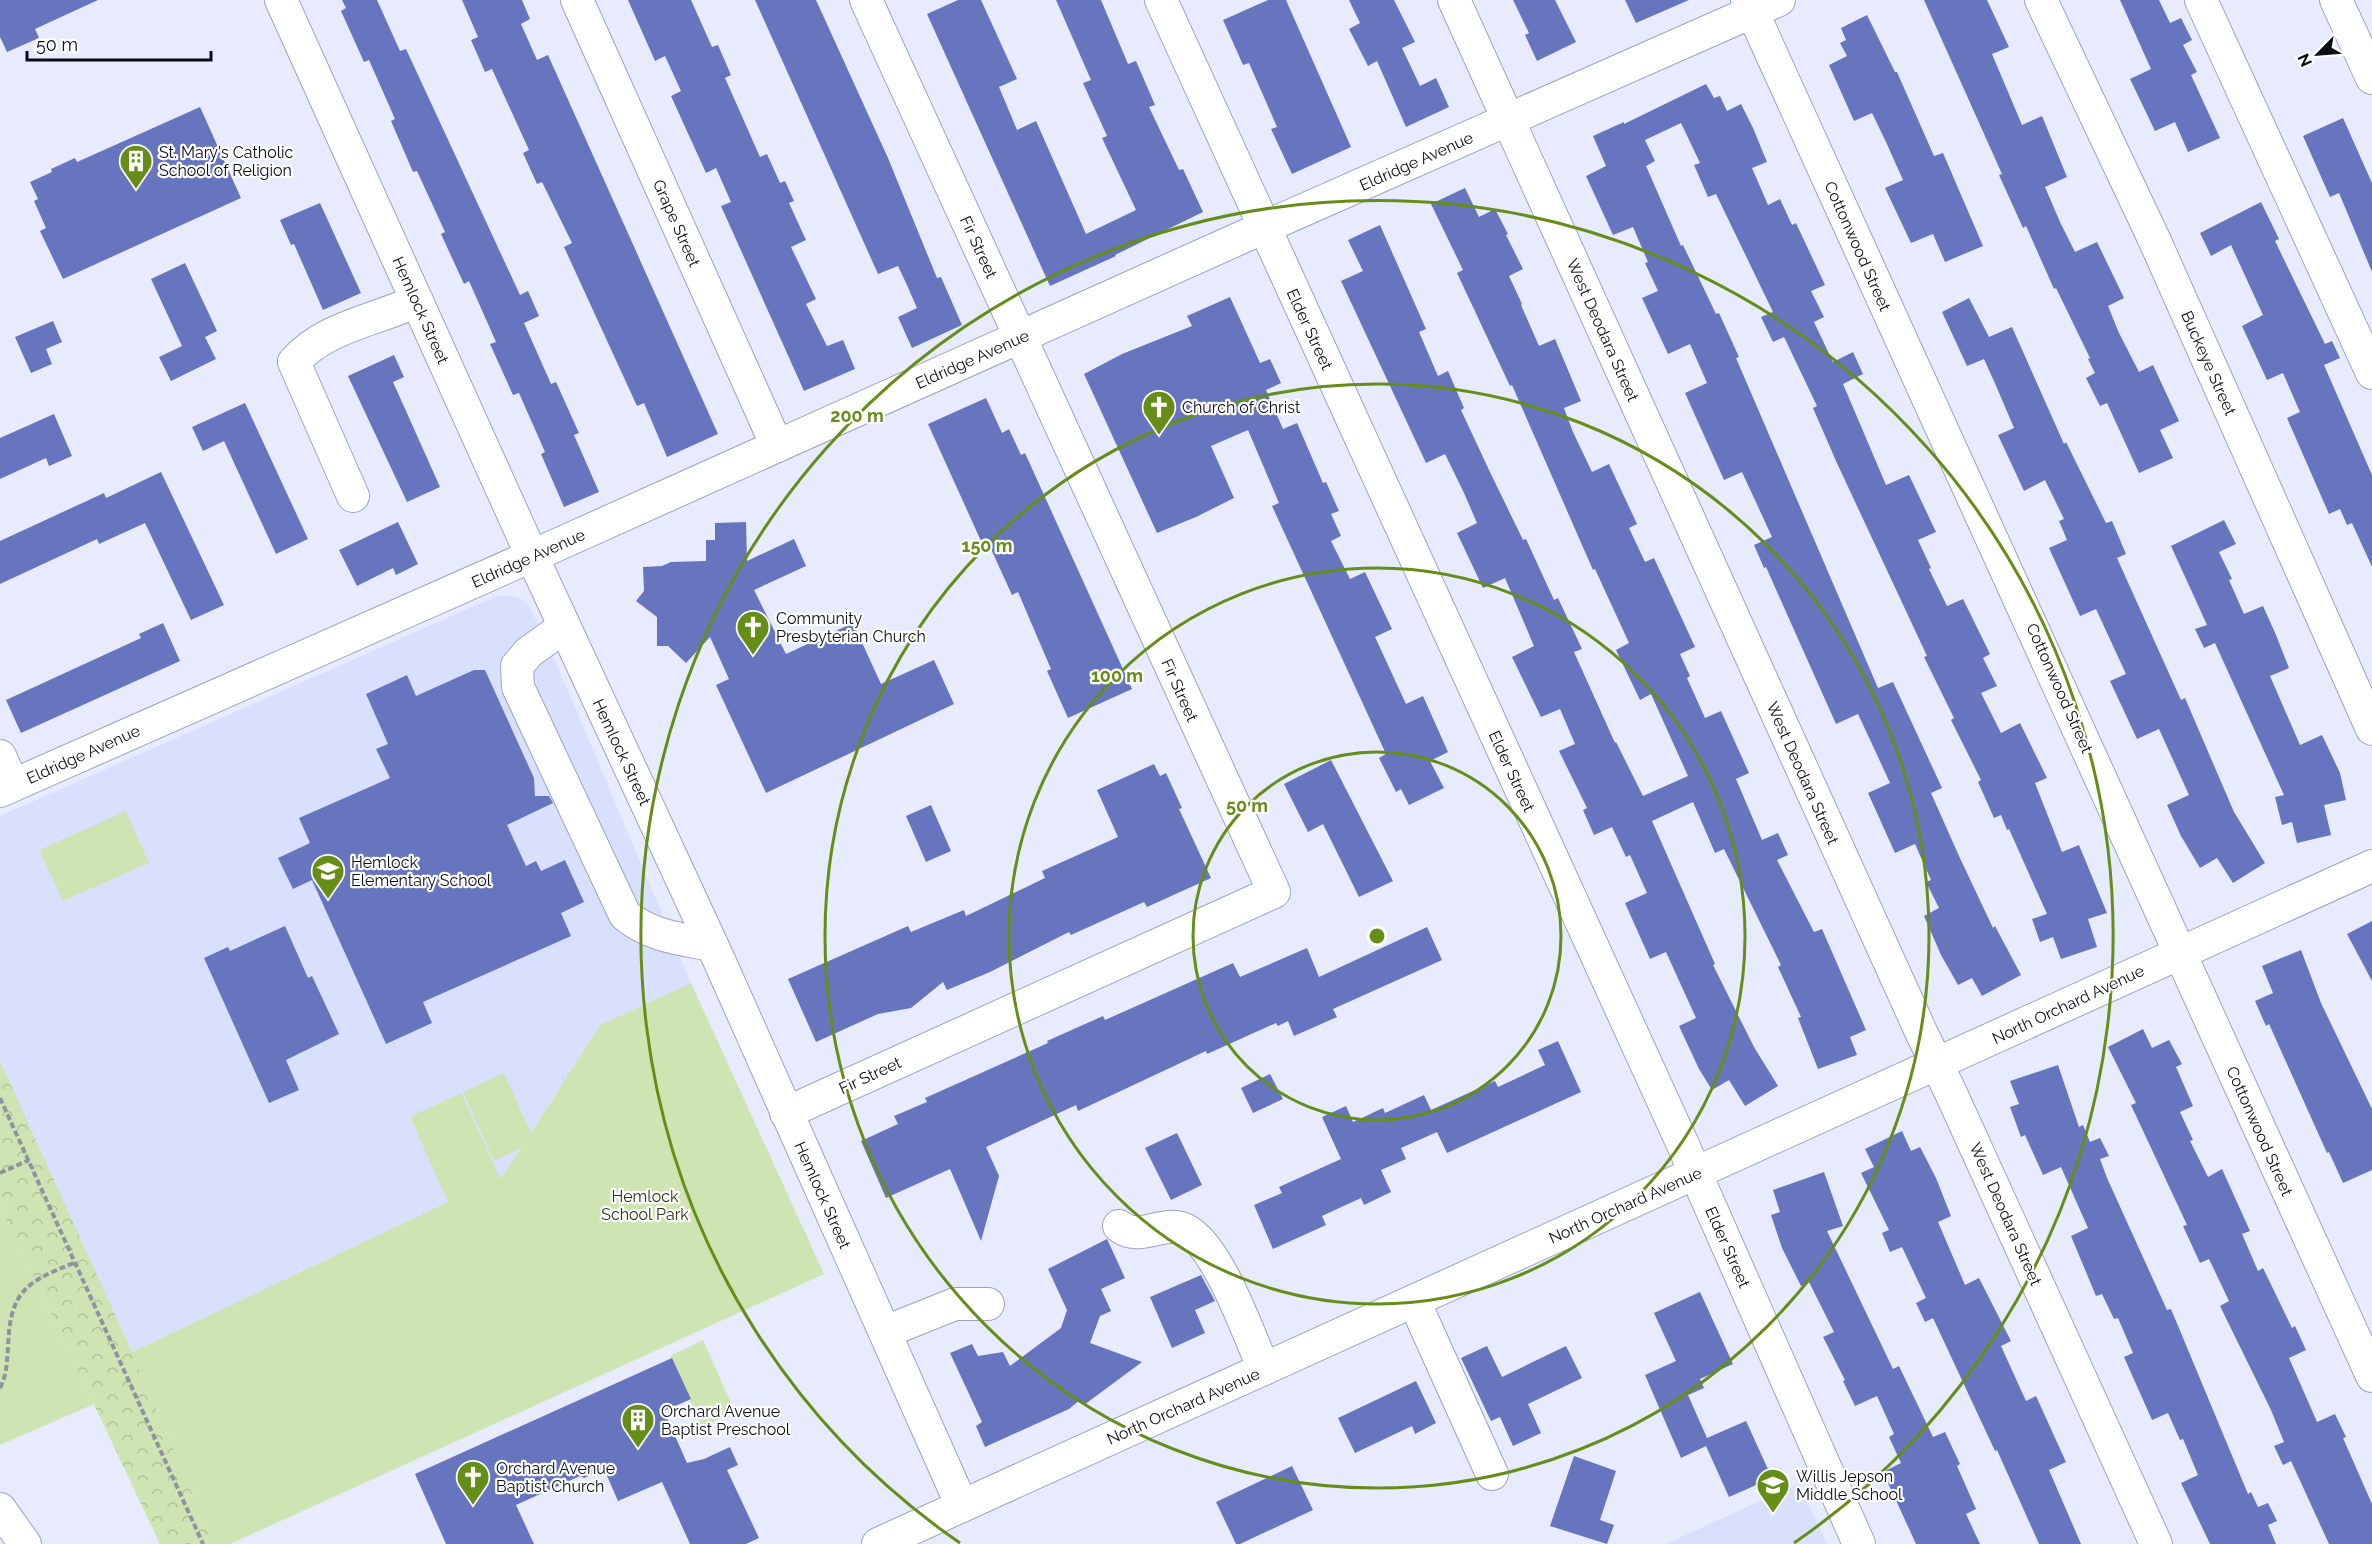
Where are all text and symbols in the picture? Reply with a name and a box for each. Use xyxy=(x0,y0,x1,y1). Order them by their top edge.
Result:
scale bar xyxy=(27,24,212,62)
north arrow xyxy=(2288,24,2348,84)
text: 50 m xyxy=(36,34,78,55)
text: N xyxy=(2294,51,2316,70)
street label: Eldridge Avenue xyxy=(1357,128,1476,195)
building icon: St. Mary's Catholic School of Religion xyxy=(118,143,154,190)
place label: St. Mary's Catholic School of Religion xyxy=(159,143,293,180)
street label: Grape Street xyxy=(649,177,704,270)
street label: Cottonwood Street xyxy=(1820,178,1895,314)
street label: Fir Street xyxy=(956,213,1001,282)
street label: Hemlock Street xyxy=(388,254,453,367)
street label: West Deodara Street xyxy=(1563,256,1643,405)
street label: Elder Street xyxy=(1283,286,1337,373)
street label: Buckeye Street xyxy=(2177,308,2240,419)
street label: Eldridge Avenue xyxy=(913,326,1032,393)
church icon: Church of Christ xyxy=(1141,389,1177,436)
place label: Church of Christ xyxy=(1182,398,1301,417)
text: 200 m xyxy=(830,405,884,426)
street label: Eldridge Avenue xyxy=(469,525,588,592)
text: 150 m xyxy=(962,535,1013,556)
church icon: Community Presbyterian Church xyxy=(735,609,771,656)
place label: Community Presbyterian Church xyxy=(776,609,926,646)
street label: Cottonwood Street xyxy=(2022,620,2097,756)
street label: Fir Street xyxy=(1157,656,1202,725)
text: 100 m xyxy=(1091,665,1143,686)
street label: Hemlock Street xyxy=(589,696,655,809)
street label: West Deodara Street xyxy=(1763,699,1843,848)
street label: Eldridge Avenue xyxy=(24,721,143,788)
street label: Elder Street xyxy=(1485,728,1539,815)
text: 50 m xyxy=(1226,795,1268,816)
school or university icon: Hemlock Elementary School xyxy=(310,853,346,900)
place label: Hemlock Elementary School xyxy=(351,853,492,890)
centre of rings xyxy=(1367,926,1387,946)
street label: North Orchard Avenue xyxy=(1989,961,2147,1048)
street label: Fir Street xyxy=(836,1053,905,1098)
street label: Cottonwood Street xyxy=(2222,1063,2297,1199)
street label: Hemlock Street xyxy=(790,1139,855,1252)
street label: West Deodara Street xyxy=(1966,1140,2046,1289)
street label: North Orchard Avenue xyxy=(1546,1163,1705,1248)
park label: Hemlock School Park xyxy=(601,1187,689,1224)
street label: Elder Street xyxy=(1701,1204,1754,1291)
street label: North Orchard Avenue xyxy=(1104,1364,1263,1449)
building icon: Orchard Avenue Baptist Preschool xyxy=(620,1402,656,1449)
place label: Orchard Avenue Baptist Preschool xyxy=(661,1402,791,1439)
church icon: Orchard Avenue Baptist Church xyxy=(455,1459,491,1506)
place label: Orchard Avenue Baptist Church xyxy=(496,1459,615,1496)
school or university icon: Willis Jepson Middle School xyxy=(1755,1467,1791,1514)
place label: Willis Jepson Middle School xyxy=(1796,1467,1903,1504)

